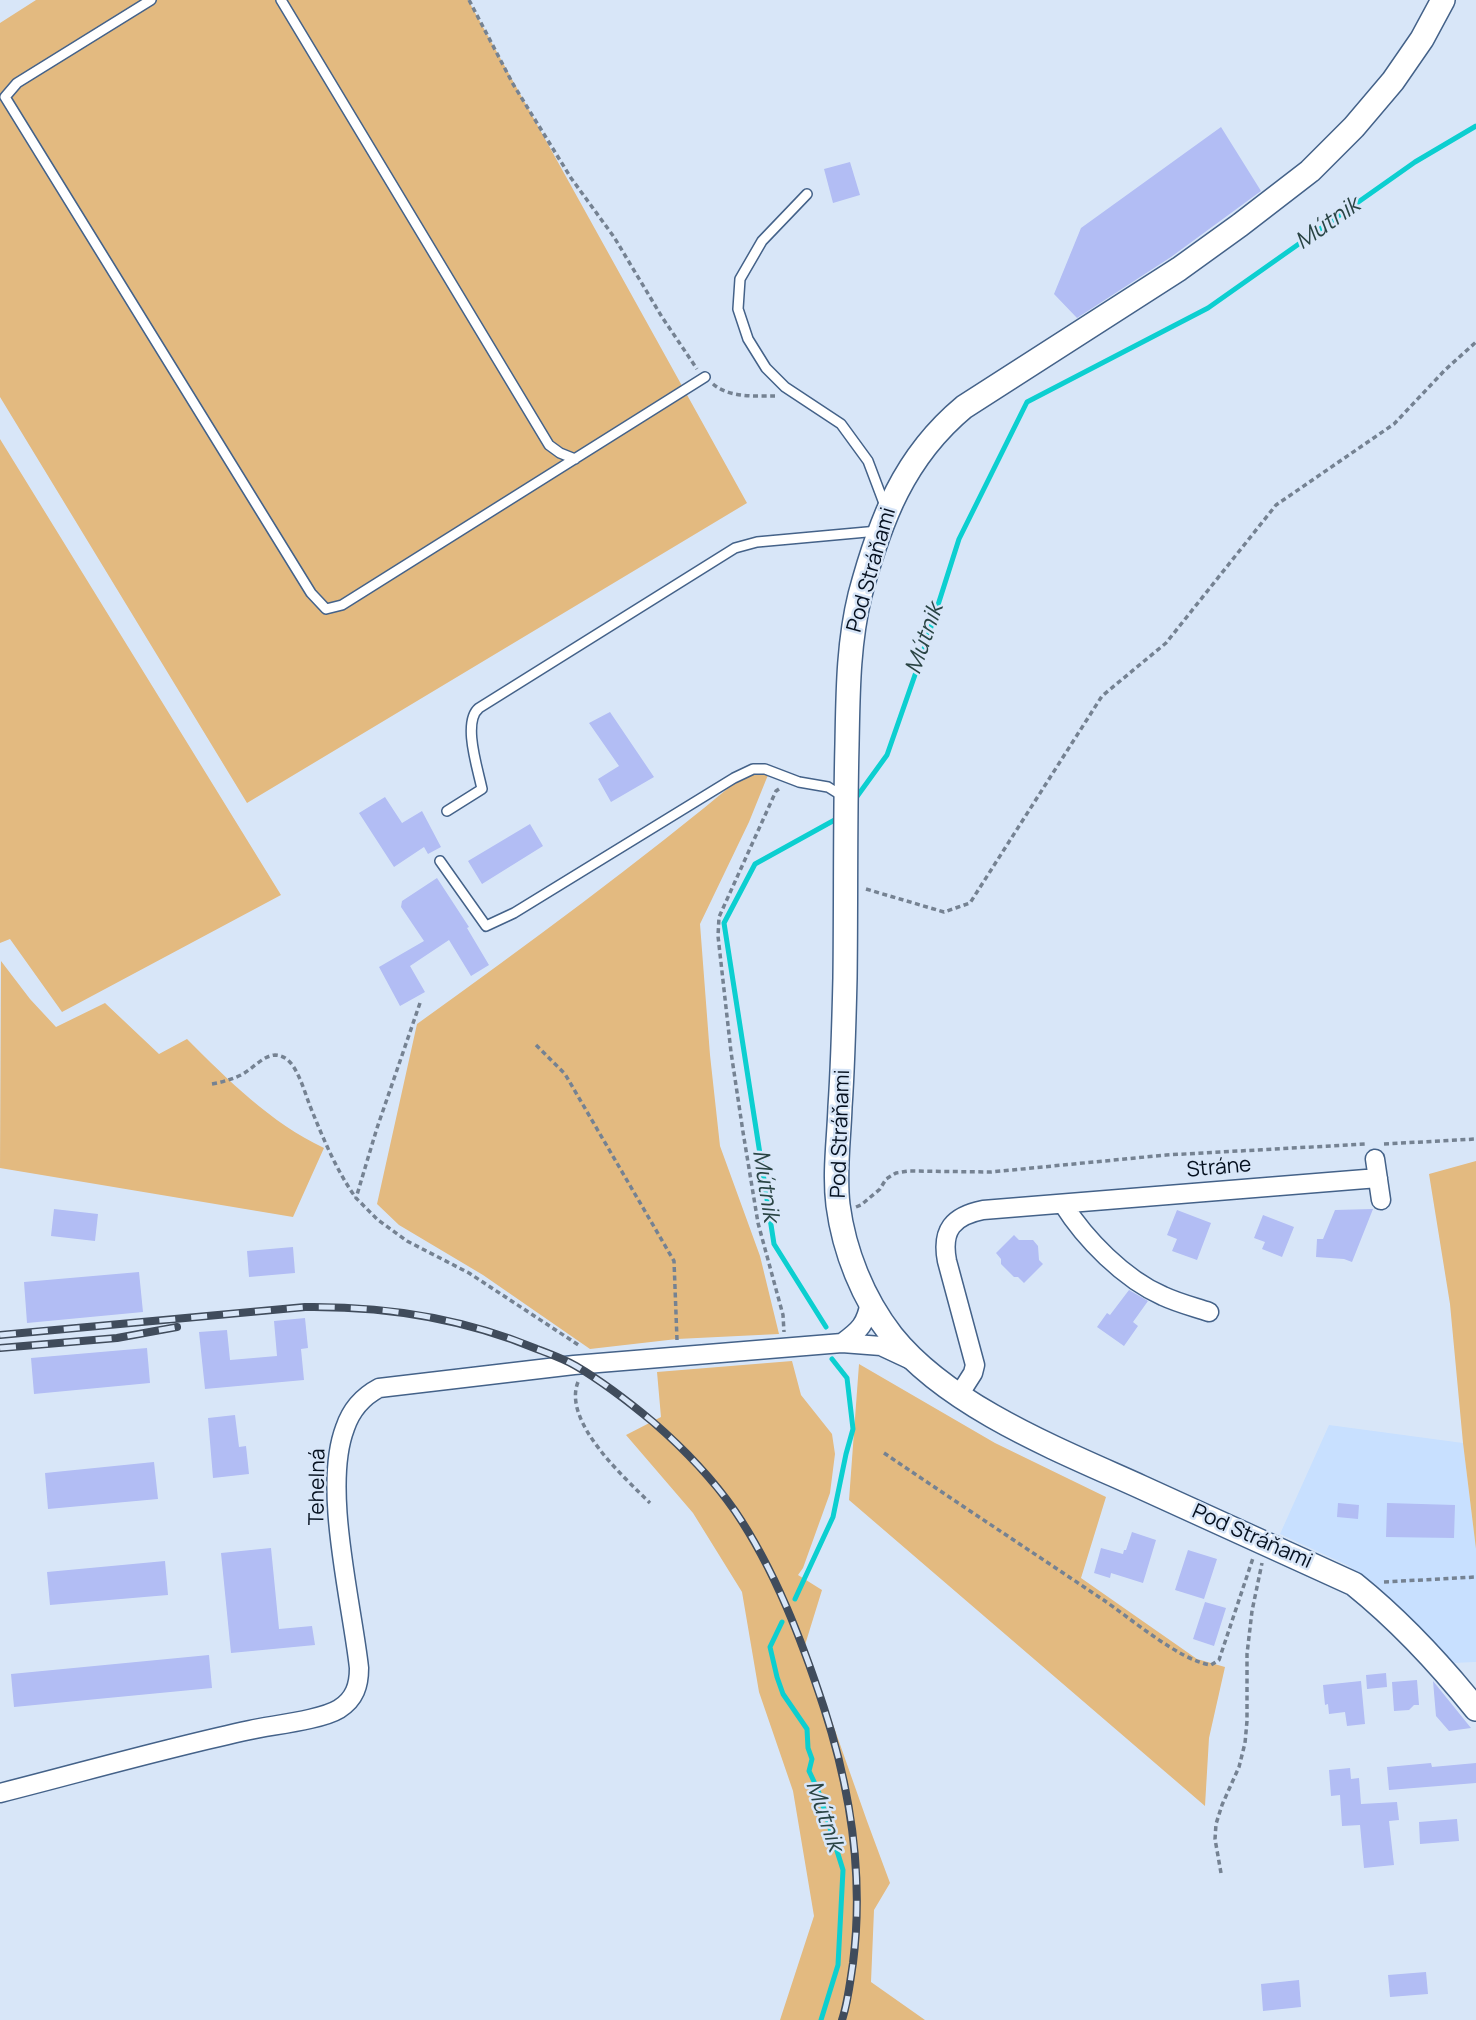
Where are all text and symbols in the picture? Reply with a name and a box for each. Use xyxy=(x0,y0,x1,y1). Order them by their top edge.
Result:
water label: Mútnik xyxy=(1290,192,1366,256)
street label: Pod Stráňami xyxy=(842,505,902,635)
water label: Mútnik xyxy=(900,600,950,678)
street label: Pod Stráňami xyxy=(826,1069,856,1199)
water label: Mútnik xyxy=(746,1148,784,1224)
street label: Stráne xyxy=(1186,1153,1252,1183)
street label: Tehelná xyxy=(305,1448,331,1526)
street label: Pod Stráňami xyxy=(1188,1499,1316,1575)
water label: Mútnik xyxy=(799,1777,849,1855)

